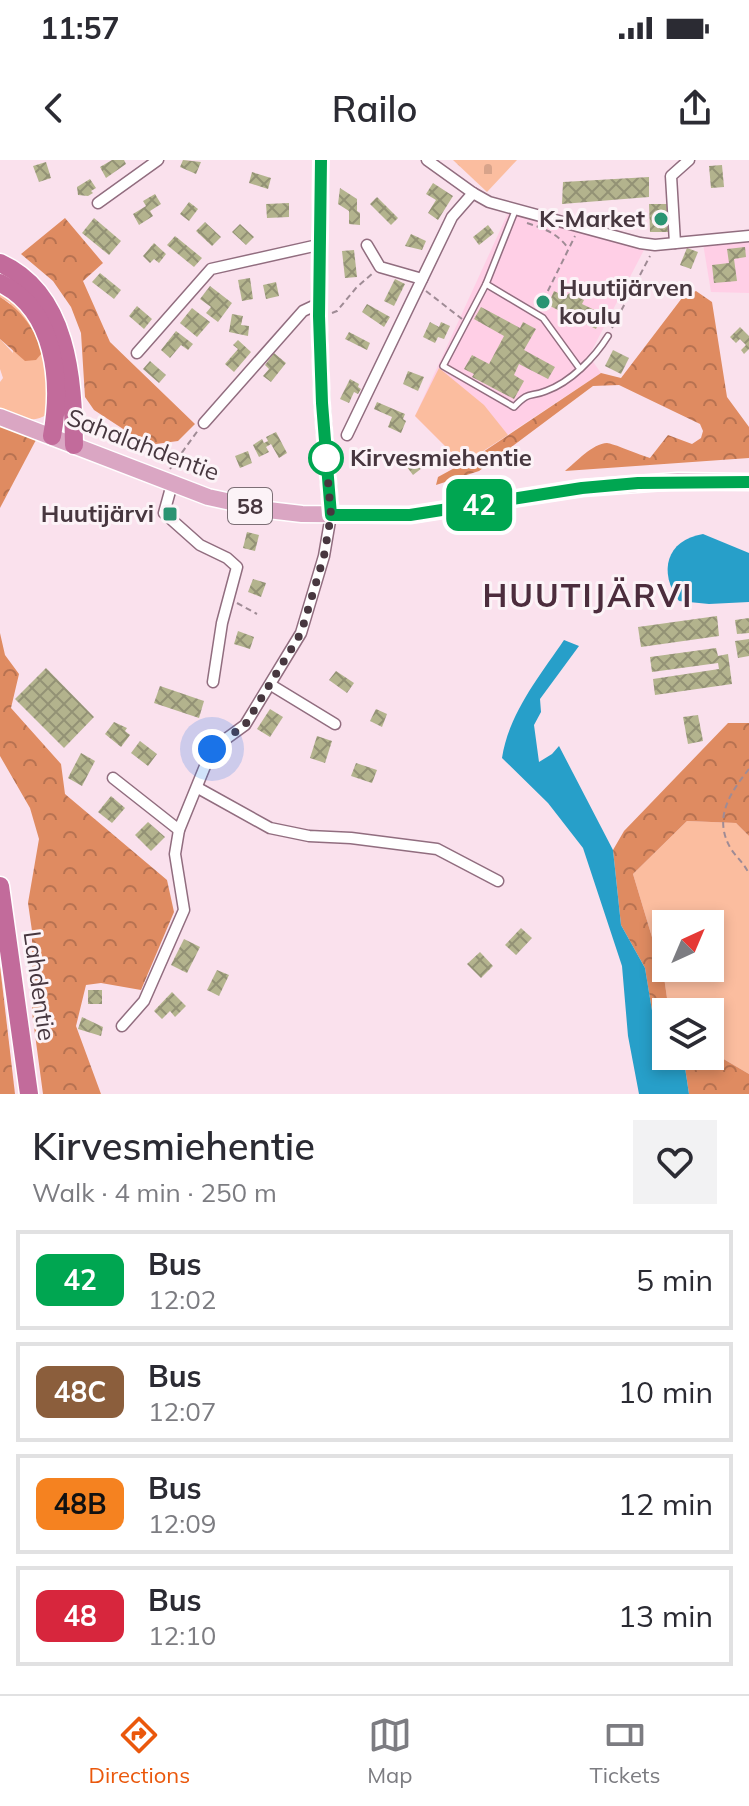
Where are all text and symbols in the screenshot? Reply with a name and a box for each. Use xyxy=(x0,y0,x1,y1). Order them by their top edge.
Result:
text: 11:57 xyxy=(40,9,119,47)
icon: back xyxy=(32,86,76,130)
text: Railo xyxy=(332,86,417,131)
icon: share xyxy=(673,86,717,130)
place label: K-Market xyxy=(539,203,645,233)
marker: K-Market xyxy=(652,210,670,228)
place label: Huutijärven koulu xyxy=(559,272,693,330)
marker: Huutijärven koulu xyxy=(534,293,552,311)
street label: Sahalahdentie xyxy=(63,401,224,487)
marker: Kirvesmiehentie xyxy=(309,441,343,475)
place label: Kirvesmiehentie xyxy=(350,442,532,472)
line badge: 42 xyxy=(443,479,515,531)
text: 42 xyxy=(462,487,496,522)
road number: 58 xyxy=(228,488,272,524)
place label: Huutijärvi xyxy=(41,498,154,528)
marker: Huutijärvi xyxy=(161,505,179,523)
district label: HUUTIJÄRVI xyxy=(483,575,693,615)
your location xyxy=(192,729,232,769)
north arrow xyxy=(652,910,724,982)
map controls xyxy=(652,910,724,1070)
street label: Lahdentie xyxy=(17,929,63,1043)
button: layers xyxy=(652,998,724,1070)
button: heart xyxy=(633,1120,717,1204)
text: Kirvesmiehentie xyxy=(32,1122,315,1170)
text: Walk · 4 min · 250 m xyxy=(32,1176,277,1209)
text: Bus xyxy=(148,1245,202,1283)
text: 5 min xyxy=(636,1261,713,1299)
text: 42 xyxy=(63,1262,97,1297)
text: 12:02 xyxy=(148,1283,216,1316)
text: Bus xyxy=(148,1357,202,1395)
text: 10 min xyxy=(618,1373,713,1411)
text: 48C xyxy=(54,1374,106,1409)
text: 12:07 xyxy=(148,1395,216,1428)
text: Bus xyxy=(148,1469,202,1507)
text: 12 min xyxy=(618,1485,713,1523)
text: 48B xyxy=(54,1486,106,1521)
text: 12:09 xyxy=(148,1507,216,1540)
text: Bus xyxy=(148,1581,202,1619)
text: 13 min xyxy=(618,1597,713,1635)
text: 48 xyxy=(63,1598,97,1633)
text: 12:10 xyxy=(148,1619,216,1652)
tab: Directions xyxy=(88,1713,190,1789)
tab: Map xyxy=(367,1713,412,1789)
tab: Tickets xyxy=(589,1713,660,1789)

